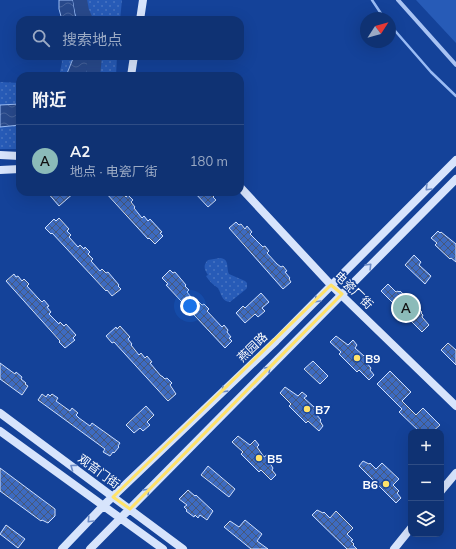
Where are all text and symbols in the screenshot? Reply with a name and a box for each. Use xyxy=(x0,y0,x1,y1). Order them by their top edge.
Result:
north arrow xyxy=(360,12,396,48)
search box xyxy=(16,16,244,60)
icon: search xyxy=(30,27,52,49)
text: 搜索地点 xyxy=(62,30,122,49)
text: 附近 xyxy=(32,89,66,110)
text: A2 xyxy=(70,142,90,161)
text: A xyxy=(40,153,50,169)
text: 180 m xyxy=(190,153,228,169)
text: 地点 · 电瓷厂街 xyxy=(70,163,158,179)
one-way arrow xyxy=(425,183,433,191)
one-way arrow xyxy=(364,264,372,271)
street label: 电瓷厂街 xyxy=(332,268,376,312)
pin: A xyxy=(393,293,419,323)
one-way arrow xyxy=(314,295,322,303)
your location xyxy=(180,296,200,316)
street label: 燕园路 xyxy=(234,329,270,365)
place label: B9 xyxy=(365,351,380,366)
marker: B9 xyxy=(352,353,362,363)
one-way arrow xyxy=(263,366,271,374)
one-way arrow xyxy=(221,386,229,393)
place label: B7 xyxy=(315,402,330,417)
marker: B7 xyxy=(302,404,312,414)
map controls xyxy=(408,429,444,537)
button: + xyxy=(408,429,444,465)
street label: 观音门街 xyxy=(75,451,123,491)
place label: B5 xyxy=(267,451,282,466)
marker: B5 xyxy=(254,453,264,463)
one-way arrow xyxy=(70,464,77,472)
button: − xyxy=(408,465,444,501)
place label: B6 xyxy=(363,477,378,492)
marker: B6 xyxy=(381,479,391,489)
one-way arrow xyxy=(142,488,150,496)
button: layers xyxy=(408,501,444,537)
one-way arrow xyxy=(87,515,95,523)

